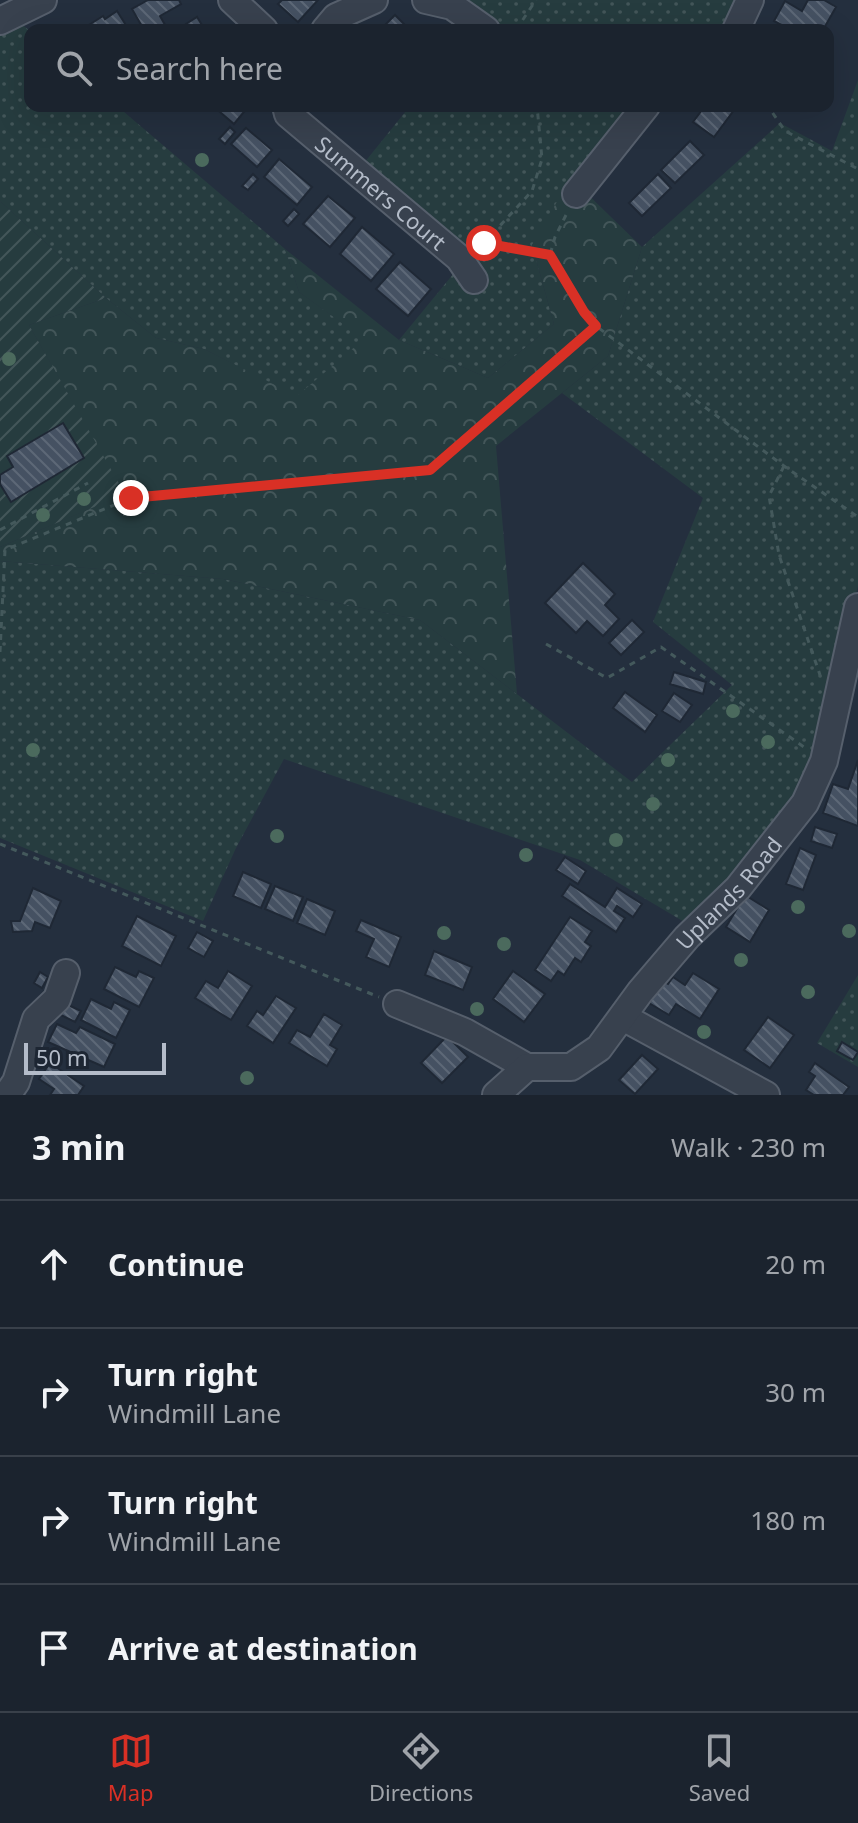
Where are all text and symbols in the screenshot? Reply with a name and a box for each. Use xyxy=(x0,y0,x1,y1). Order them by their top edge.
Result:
search box xyxy=(24,24,834,112)
icon: search xyxy=(52,46,96,90)
text: Search here xyxy=(116,48,283,89)
street label: Summers Court xyxy=(309,129,453,256)
route start xyxy=(466,225,502,261)
route end xyxy=(113,480,149,516)
street label: Uplands Road xyxy=(668,830,788,955)
scale bar xyxy=(24,1039,166,1075)
text: 50 m xyxy=(36,1042,87,1072)
text: 3 min xyxy=(32,1124,126,1170)
text: Walk · 230 m xyxy=(671,1129,826,1165)
icon: ahead xyxy=(32,1242,76,1286)
text: Continue xyxy=(108,1244,244,1285)
text: 20 m xyxy=(765,1246,826,1282)
text: Turn right xyxy=(108,1354,258,1395)
icon: right xyxy=(32,1370,76,1414)
text: 30 m xyxy=(765,1374,826,1410)
text: Windmill Lane xyxy=(108,1395,281,1431)
text: Turn right xyxy=(108,1482,258,1523)
icon: right xyxy=(32,1498,76,1542)
text: 180 m xyxy=(750,1502,826,1538)
text: Windmill Lane xyxy=(108,1523,281,1559)
icon: arrive xyxy=(32,1626,76,1670)
text: Arrive at destination xyxy=(108,1628,418,1669)
tab: Map xyxy=(108,1729,154,1807)
tab: Directions xyxy=(369,1729,473,1807)
tab: Saved xyxy=(689,1729,750,1807)

